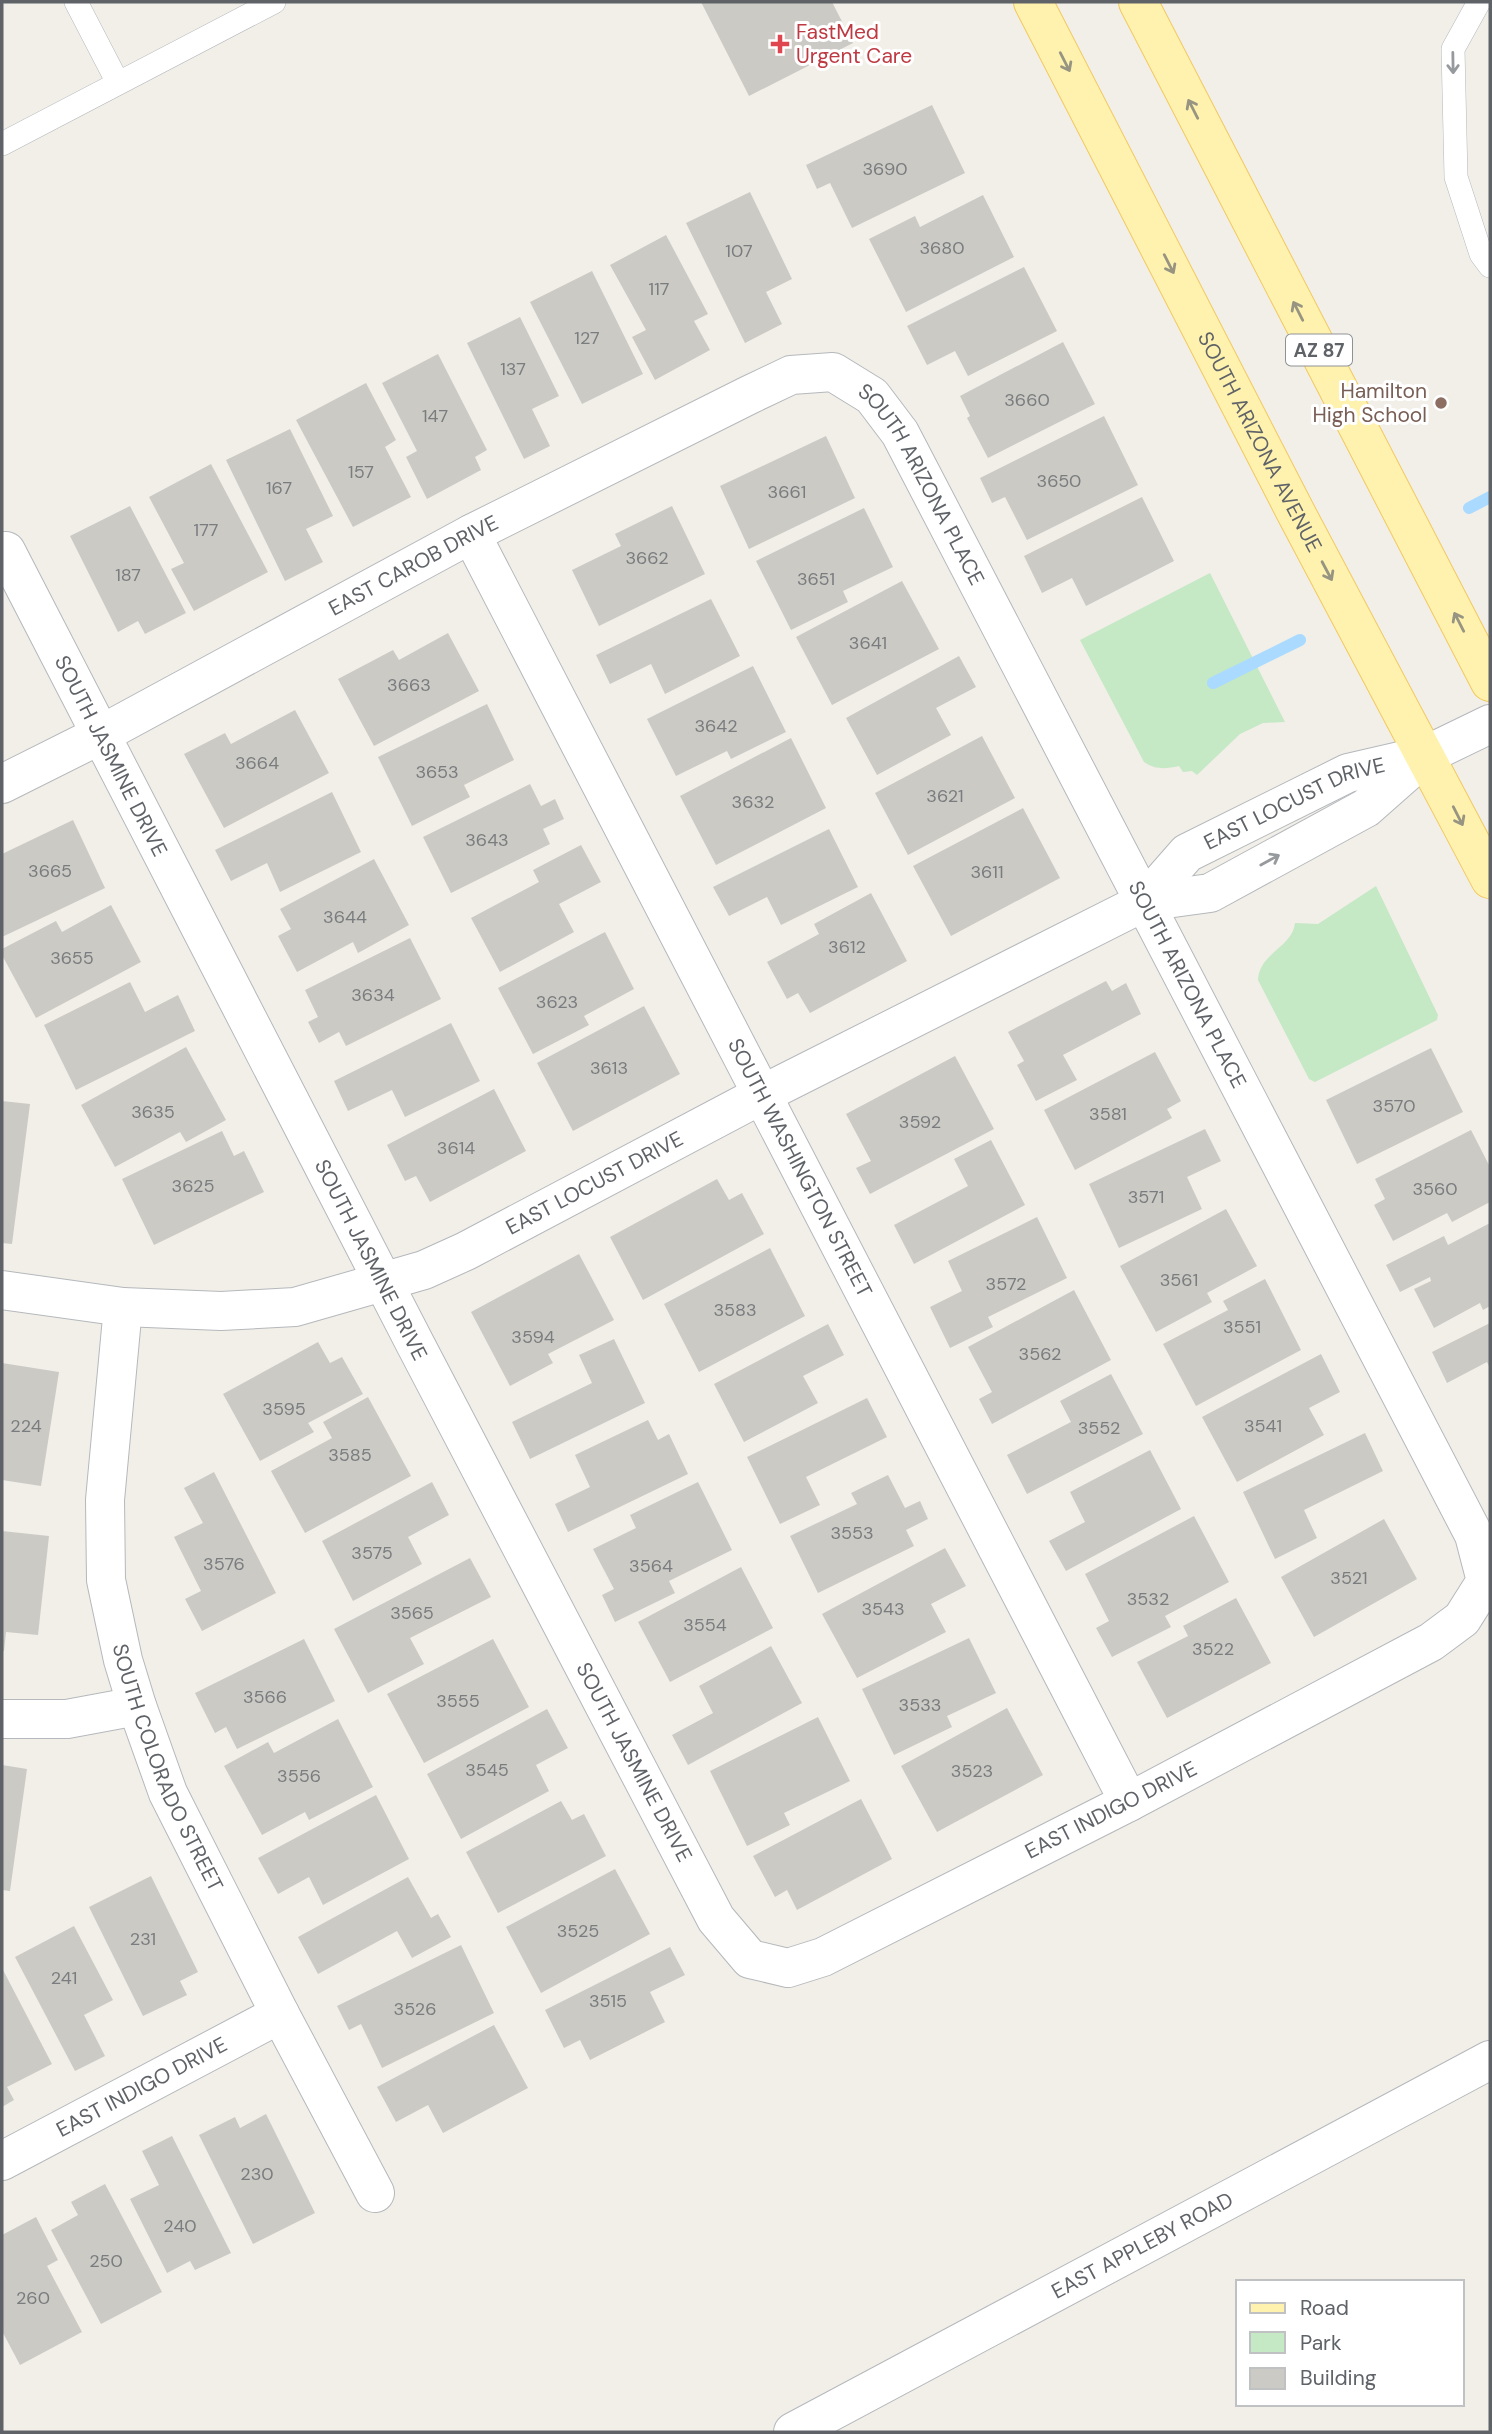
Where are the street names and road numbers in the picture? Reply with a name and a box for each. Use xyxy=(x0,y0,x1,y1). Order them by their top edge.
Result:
street label: SOUTH ARIZONA AVENUE xyxy=(1191,327,1328,557)
road number: AZ 87 xyxy=(1286,334,1352,366)
street label: SOUTH ARIZONA PLACE xyxy=(853,377,991,590)
street label: EAST CAROB DRIVE xyxy=(324,509,503,622)
street label: SOUTH JASMINE DRIVE xyxy=(48,651,174,861)
street label: EAST LOCUST DRIVE xyxy=(1199,751,1388,856)
street label: SOUTH ARIZONA PLACE xyxy=(1122,876,1253,1093)
street label: SOUTH WASHINGTON STREET xyxy=(721,1034,879,1302)
street label: EAST LOCUST DRIVE xyxy=(501,1125,688,1241)
street label: SOUTH JASMINE DRIVE xyxy=(308,1155,434,1365)
street label: SOUTH COLORADO STREET xyxy=(106,1641,230,1896)
street label: SOUTH JASMINE DRIVE xyxy=(569,1657,699,1867)
street label: EAST INDIGO DRIVE xyxy=(1020,1755,1202,1865)
street label: EAST INDIGO DRIVE xyxy=(51,2030,232,2144)
street label: EAST APPLEBY ROAD xyxy=(1047,2186,1238,2306)

